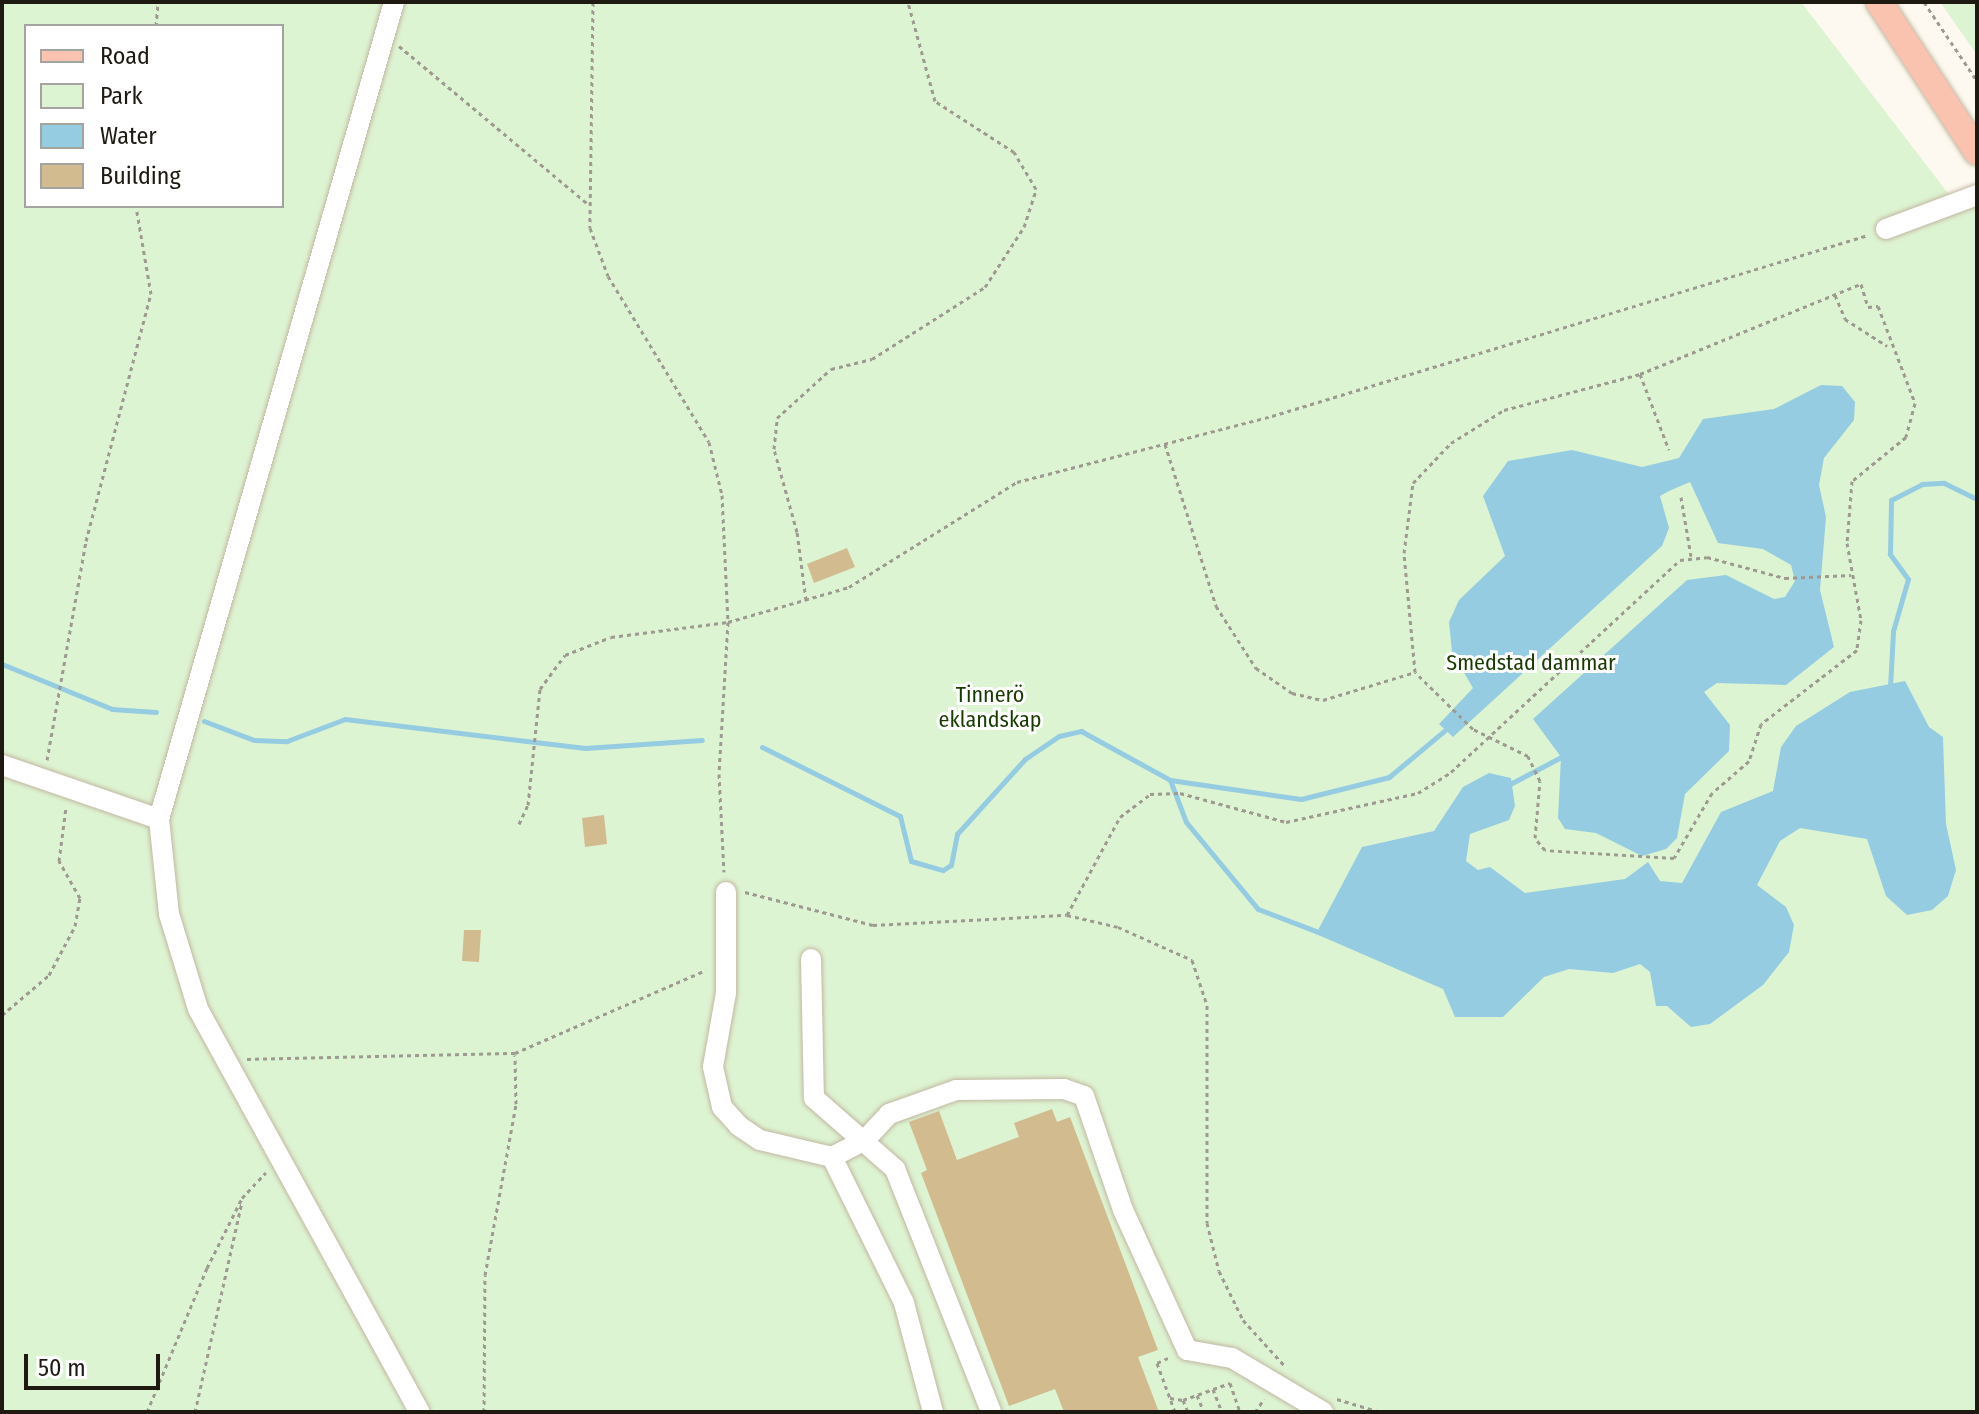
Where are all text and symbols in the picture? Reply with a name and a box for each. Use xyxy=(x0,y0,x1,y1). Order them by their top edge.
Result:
legend xyxy=(24,24,284,208)
text: Road xyxy=(100,42,150,70)
text: Park xyxy=(100,82,143,110)
text: Water xyxy=(100,122,157,150)
text: Building xyxy=(100,162,181,190)
park label: Smedstad dammar xyxy=(1446,650,1616,676)
park label: Tinnerö eklandskap xyxy=(939,681,1041,732)
scale bar xyxy=(28,1338,164,1388)
text: 50 m xyxy=(38,1354,86,1382)

